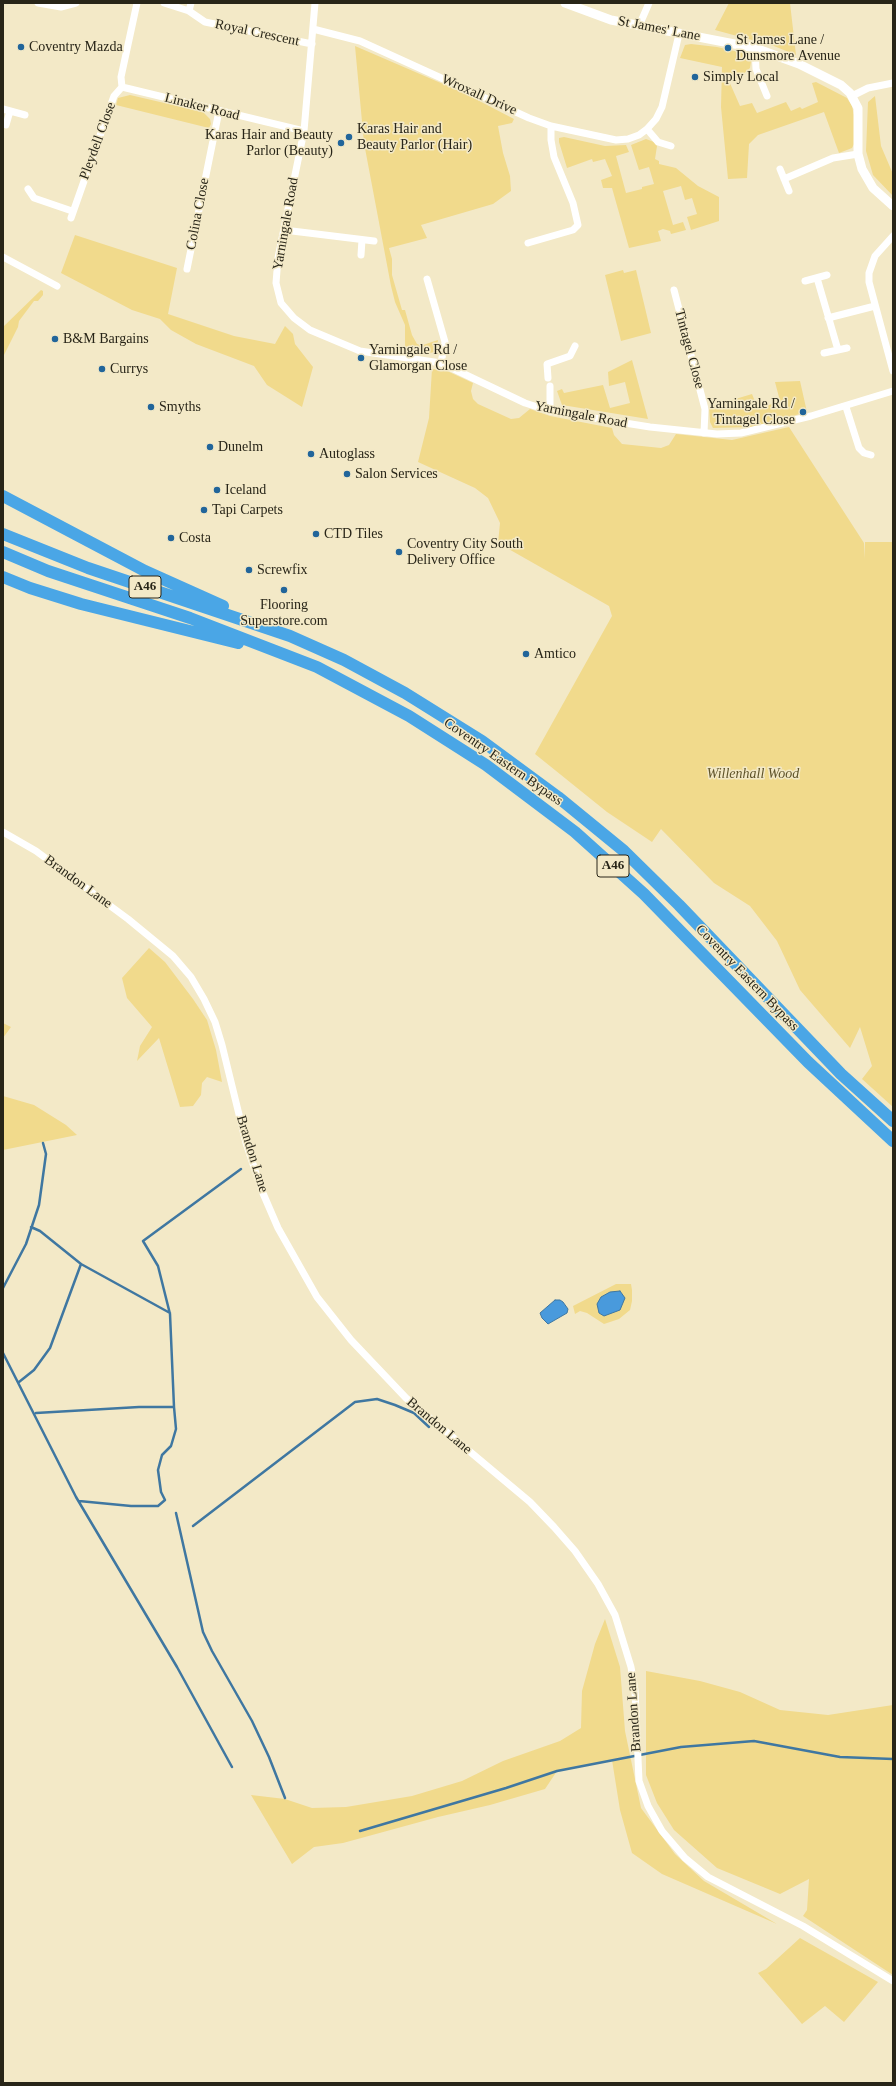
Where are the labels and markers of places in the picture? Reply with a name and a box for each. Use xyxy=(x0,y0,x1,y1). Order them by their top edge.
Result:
place label: St James Lane / Dunsmore Avenue xyxy=(736,32,840,64)
place label: Coventry Mazda xyxy=(29,39,123,55)
marker: Coventry Mazda xyxy=(16,42,26,52)
marker: St James Lane / Dunsmore Avenue xyxy=(723,43,733,53)
place label: Simply Local xyxy=(703,69,779,85)
marker: Simply Local xyxy=(690,72,700,82)
place label: Karas Hair and Beauty Parlor (Hair) xyxy=(357,121,472,154)
place label: Karas Hair and Beauty Parlor (Beauty) xyxy=(205,127,333,160)
marker: Karas Hair and Beauty Parlor (Hair) xyxy=(344,132,354,142)
marker: Karas Hair and Beauty Parlor (Beauty) xyxy=(336,138,346,148)
place label: B&M Bargains xyxy=(63,331,149,347)
marker: B&M Bargains xyxy=(50,334,60,344)
place label: Yarningale Rd / Glamorgan Close xyxy=(369,342,467,374)
marker: Yarningale Rd / Glamorgan Close xyxy=(356,353,366,363)
place label: Currys xyxy=(110,361,148,377)
marker: Currys xyxy=(97,364,107,374)
place label: Yarningale Rd / Tintagel Close xyxy=(707,396,795,428)
place label: Smyths xyxy=(159,399,201,415)
marker: Smyths xyxy=(146,402,156,412)
marker: Yarningale Rd / Tintagel Close xyxy=(798,407,808,417)
place label: Dunelm xyxy=(218,439,263,455)
marker: Dunelm xyxy=(205,442,215,452)
place label: Autoglass xyxy=(319,446,375,462)
marker: Autoglass xyxy=(306,449,316,459)
place label: Salon Services xyxy=(355,466,438,482)
marker: Salon Services xyxy=(342,469,352,479)
place label: Iceland xyxy=(225,482,266,498)
marker: Iceland xyxy=(212,485,222,495)
place label: Tapi Carpets xyxy=(212,502,283,518)
marker: Tapi Carpets xyxy=(199,505,209,515)
place label: CTD Tiles xyxy=(324,526,383,542)
marker: CTD Tiles xyxy=(311,529,321,539)
place label: Costa xyxy=(179,530,211,546)
marker: Costa xyxy=(166,533,176,543)
place label: Coventry City South Delivery Office xyxy=(407,536,523,568)
marker: Coventry City South Delivery Office xyxy=(394,547,404,557)
place label: Screwfix xyxy=(257,562,308,578)
marker: Screwfix xyxy=(244,565,254,575)
marker: Flooring Superstore.com xyxy=(279,585,289,595)
place label: Flooring Superstore.com xyxy=(240,597,328,630)
place label: Amtico xyxy=(534,646,576,662)
marker: Amtico xyxy=(521,649,531,659)

